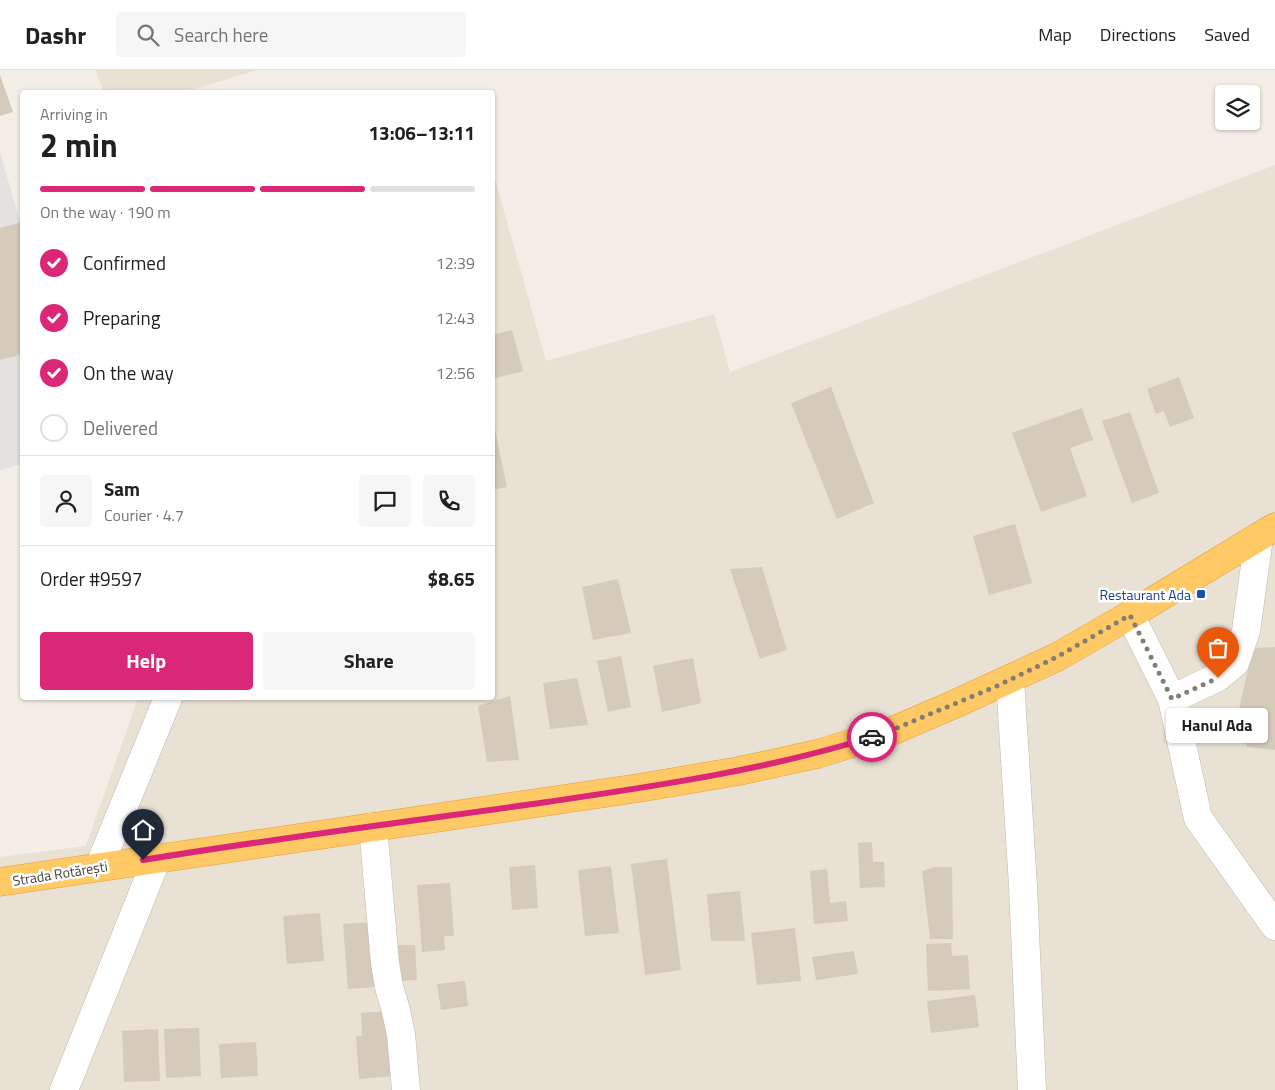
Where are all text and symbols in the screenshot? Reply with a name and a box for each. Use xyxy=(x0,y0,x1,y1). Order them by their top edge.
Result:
search box xyxy=(116,12,466,57)
text: Dashr xyxy=(25,17,86,53)
text: Search here xyxy=(174,20,268,49)
icon: search xyxy=(134,21,162,49)
text: Map xyxy=(1038,21,1072,48)
text: Directions xyxy=(1100,21,1176,48)
text: Saved xyxy=(1204,21,1250,48)
map controls xyxy=(1215,85,1260,130)
button: layers xyxy=(1215,85,1260,130)
text: Arriving in xyxy=(40,102,108,126)
text: 13:06–13:11 xyxy=(368,118,475,147)
text: 2 min xyxy=(40,121,118,169)
text: On the way · 190 m xyxy=(40,200,171,224)
text: Confirmed xyxy=(83,248,166,277)
icon: check xyxy=(40,249,68,277)
text: 12:39 xyxy=(436,251,475,275)
text: Preparing xyxy=(83,303,160,332)
icon: check xyxy=(40,304,68,332)
text: 12:43 xyxy=(436,306,475,330)
text: On the way xyxy=(83,358,174,387)
icon: check xyxy=(40,359,68,387)
text: 12:56 xyxy=(436,361,475,385)
text: Delivered xyxy=(83,413,158,442)
text: Sam xyxy=(104,474,140,503)
button: person xyxy=(40,475,92,527)
button: chat xyxy=(359,475,411,527)
button: phone xyxy=(423,475,475,527)
text: Courier · 4.7 xyxy=(104,503,184,527)
text: Order #9597 xyxy=(40,564,142,593)
text: $8.65 xyxy=(428,564,475,593)
place label: Restaurant Ada xyxy=(1100,584,1191,605)
marker: Restaurant Ada xyxy=(1195,588,1207,600)
pin xyxy=(1197,627,1239,678)
button: Help xyxy=(40,632,253,690)
button: Share xyxy=(263,632,475,690)
icon: bag xyxy=(1204,634,1232,662)
callout: Hanul Ada xyxy=(1167,708,1269,743)
courier xyxy=(847,712,897,762)
text: Hanul Ada xyxy=(1181,713,1253,737)
icon: car xyxy=(858,723,886,751)
pin xyxy=(122,809,164,860)
icon: home xyxy=(129,816,157,844)
street label: Strada Rotărești xyxy=(11,855,109,891)

